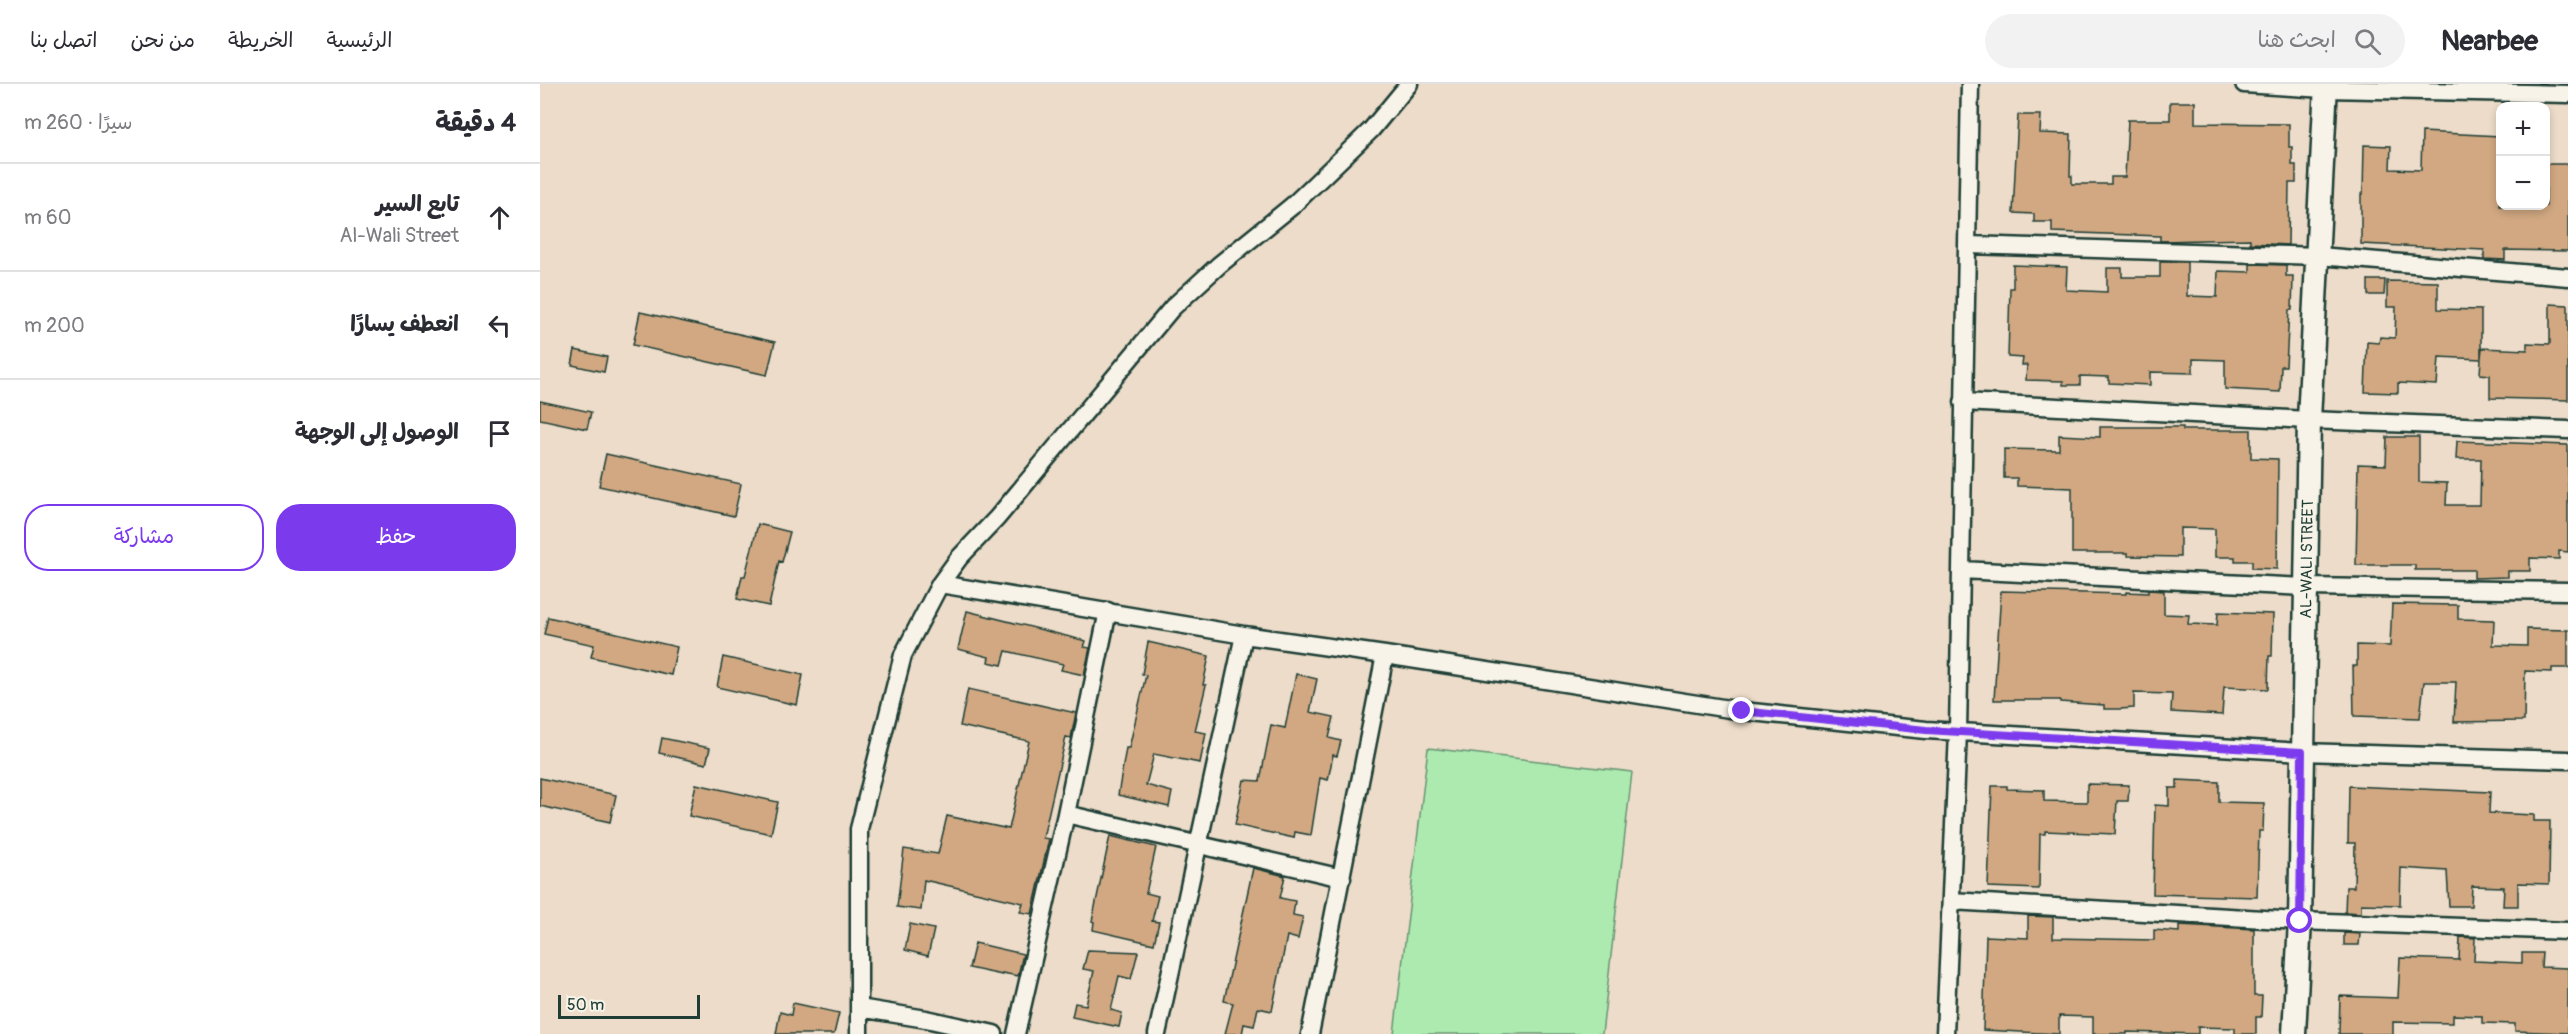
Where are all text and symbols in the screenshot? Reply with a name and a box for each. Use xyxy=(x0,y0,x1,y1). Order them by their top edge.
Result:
search box xyxy=(1985,14,2405,68)
text: Nearbee xyxy=(2441,24,2538,59)
icon: search xyxy=(2351,25,2384,58)
text: ابحث هنا xyxy=(2258,26,2336,54)
text: اتصل بنا xyxy=(30,27,97,54)
text: من نحن xyxy=(130,27,195,54)
text: الخريطة xyxy=(228,27,293,54)
text: الرئيسية xyxy=(326,27,392,54)
map controls xyxy=(2496,102,2550,210)
button: + xyxy=(2496,102,2550,156)
text: 4 دقيقة xyxy=(435,107,516,139)
text: سيرًا · 260 m xyxy=(24,110,133,135)
button: − xyxy=(2496,156,2550,210)
text: تابع السير xyxy=(376,190,459,218)
icon: ahead xyxy=(483,201,516,234)
text: 60 m xyxy=(24,205,71,230)
text: Al-Wali Street xyxy=(339,223,459,248)
icon: left xyxy=(483,309,516,342)
text: انعطف يسارًا xyxy=(350,310,459,338)
text: 200 m xyxy=(24,313,85,338)
icon: arrive xyxy=(483,417,516,450)
text: الوصول إلى الوجهة xyxy=(295,418,459,446)
street label: AL-WALI STREET xyxy=(2296,499,2318,619)
button: مشاركة xyxy=(24,504,264,571)
button: حفظ xyxy=(276,504,516,571)
route end xyxy=(1728,697,1754,723)
route start xyxy=(2286,907,2312,933)
scale bar xyxy=(558,992,700,1020)
text: 50 m xyxy=(567,995,604,1015)

